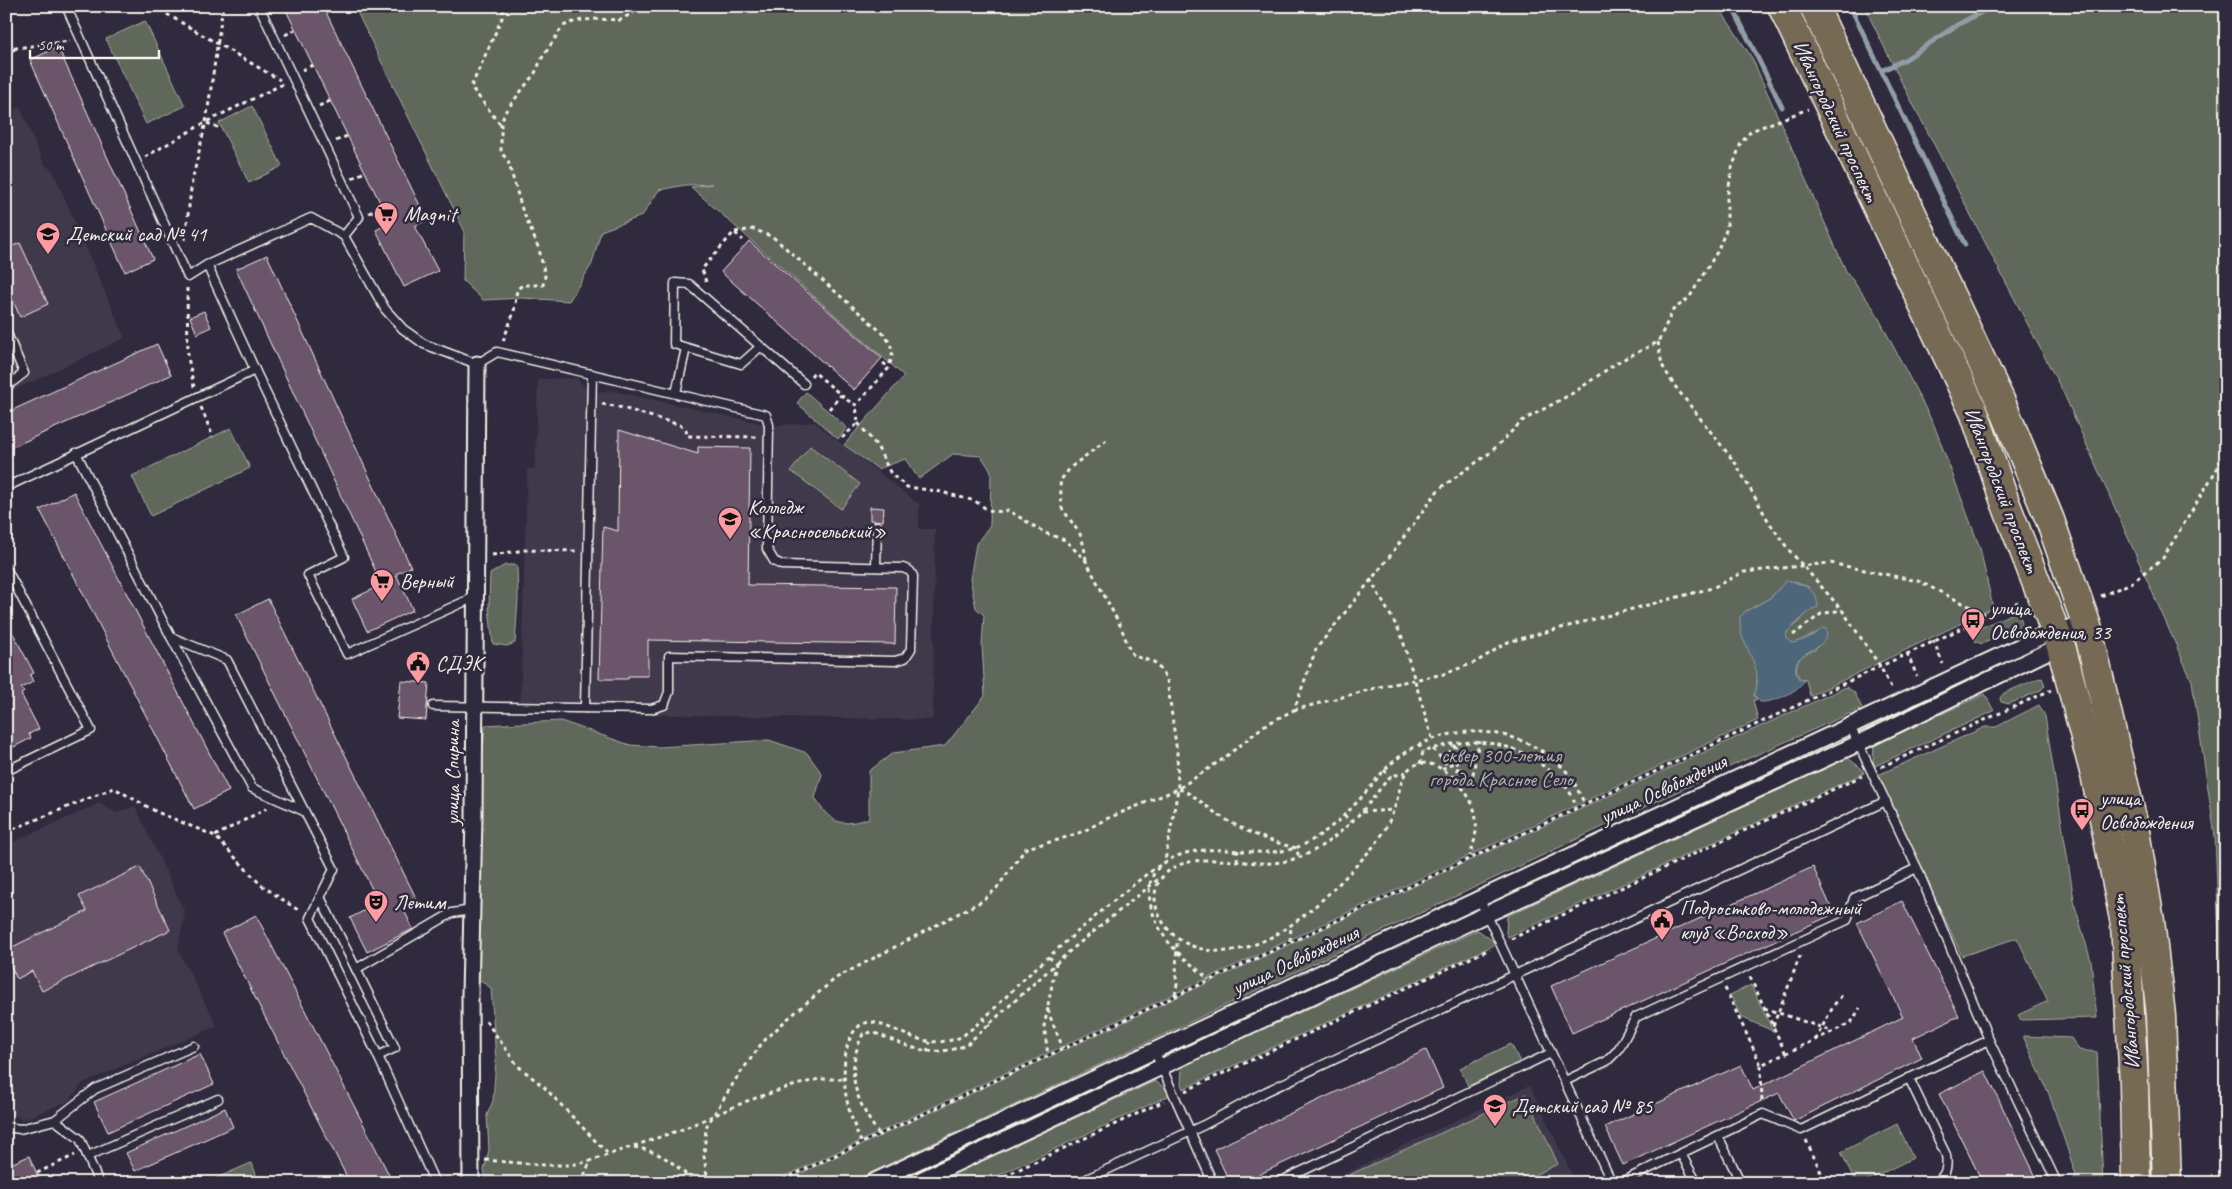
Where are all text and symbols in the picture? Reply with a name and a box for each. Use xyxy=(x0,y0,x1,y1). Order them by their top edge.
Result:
scale bar xyxy=(30,28,159,60)
text: 50 m xyxy=(38,36,65,55)
street label: Ивангородский проспект xyxy=(1787,36,1885,207)
supermarket icon: Magnit xyxy=(373,201,399,235)
place label: Magnit xyxy=(404,201,459,227)
school or university icon: Детский сад № 41 xyxy=(35,221,61,255)
place label: Детский сад № 41 xyxy=(66,221,208,247)
street label: Ивангородский проспект xyxy=(1958,404,2046,578)
place label: Колледж «Красносельский» xyxy=(748,494,886,544)
school or university icon: Колледж «Красносельский» xyxy=(717,506,743,540)
supermarket icon: Верный xyxy=(369,568,395,602)
place label: Верный xyxy=(400,568,455,594)
place label: улица Освобождения, 33 xyxy=(1988,595,2112,645)
bus stop icon: улица Освобождения, 33 xyxy=(1960,607,1986,641)
public building icon: СДЭК xyxy=(405,650,431,684)
place label: СДЭК xyxy=(436,650,486,676)
street label: улица Спирина xyxy=(439,718,465,828)
park label: сквер 300-летия города Красное Село xyxy=(1429,742,1575,792)
street label: улица Освобождения xyxy=(1594,748,1732,830)
place label: улица Освобождения xyxy=(2098,785,2194,835)
bus stop icon: улица Освобождения xyxy=(2069,797,2095,831)
theatre icon: Летим xyxy=(363,889,389,923)
place label: Летим xyxy=(394,889,447,915)
street label: Ивангородский проспект xyxy=(2104,892,2146,1070)
place label: Подростково-молодежный клуб «Восход» xyxy=(1680,895,1863,945)
public building icon: Подростково-молодежный клуб «Восход» xyxy=(1649,907,1675,941)
street label: улица Освобождения xyxy=(1226,919,1364,1001)
school or university icon: Детский сад № 85 xyxy=(1482,1093,1508,1127)
place label: Детский сад № 85 xyxy=(1512,1093,1654,1119)

